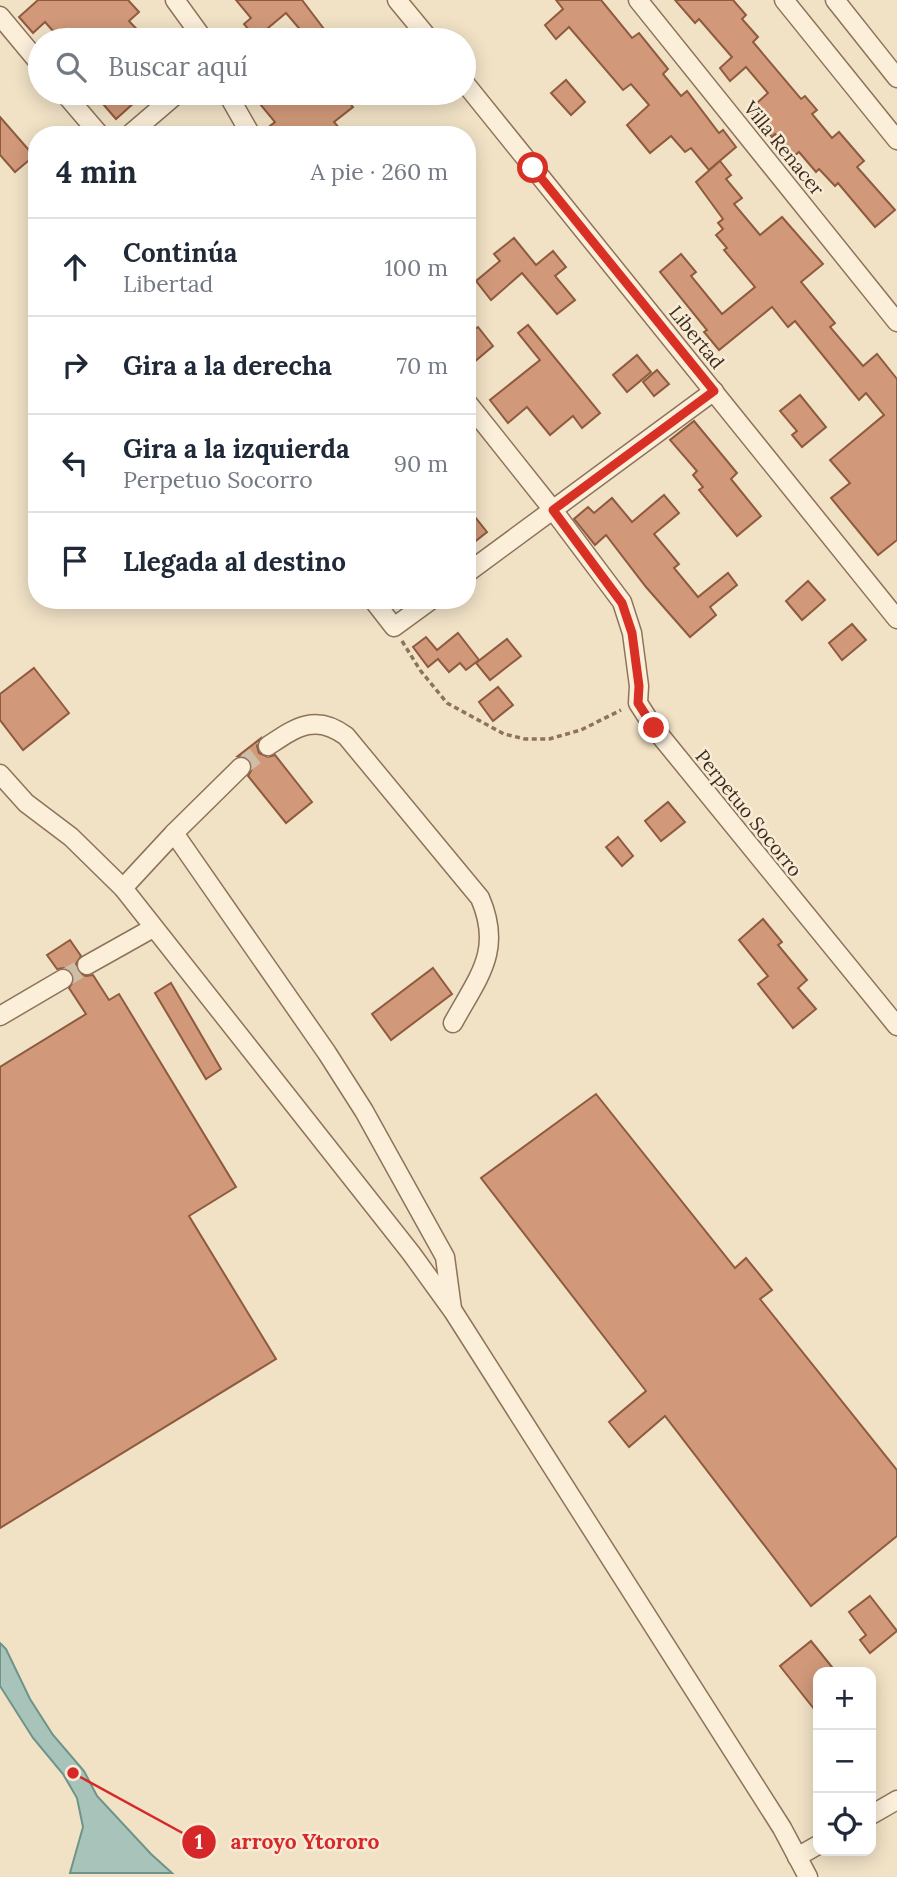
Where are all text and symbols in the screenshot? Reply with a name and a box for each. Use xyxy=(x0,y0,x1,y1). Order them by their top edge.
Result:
search box xyxy=(28,28,476,105)
icon: search xyxy=(52,48,90,86)
text: Buscar aquí xyxy=(108,50,248,83)
street label: Villa Renacer xyxy=(738,95,830,201)
route start xyxy=(517,152,548,183)
text: 4 min xyxy=(56,153,137,191)
text: A pie · 260 m xyxy=(311,157,448,186)
text: Continúa xyxy=(123,236,237,269)
icon: ahead xyxy=(56,248,94,286)
text: 100 m xyxy=(384,253,448,282)
text: Libertad xyxy=(123,269,213,298)
street label: Libertad xyxy=(664,300,730,374)
icon: right xyxy=(56,346,94,384)
text: Gira a la derecha xyxy=(123,349,332,382)
text: 70 m xyxy=(397,351,448,380)
text: Gira a la izquierda xyxy=(123,432,350,465)
icon: left xyxy=(56,444,94,482)
text: 90 m xyxy=(394,449,448,478)
text: Perpetuo Socorro xyxy=(123,465,313,494)
icon: arrive xyxy=(56,542,94,580)
text: Llegada al destino xyxy=(123,545,346,578)
route end xyxy=(638,712,669,743)
street label: Perpetuo Socorro xyxy=(690,745,808,881)
map controls xyxy=(813,1667,876,1856)
button: + xyxy=(813,1667,876,1730)
button: − xyxy=(813,1730,876,1793)
button: locate xyxy=(813,1793,876,1856)
callout: arroyo Ytororo xyxy=(181,1821,393,1863)
text: 1 xyxy=(195,1828,203,1855)
text: arroyo Ytororo xyxy=(231,1828,379,1855)

